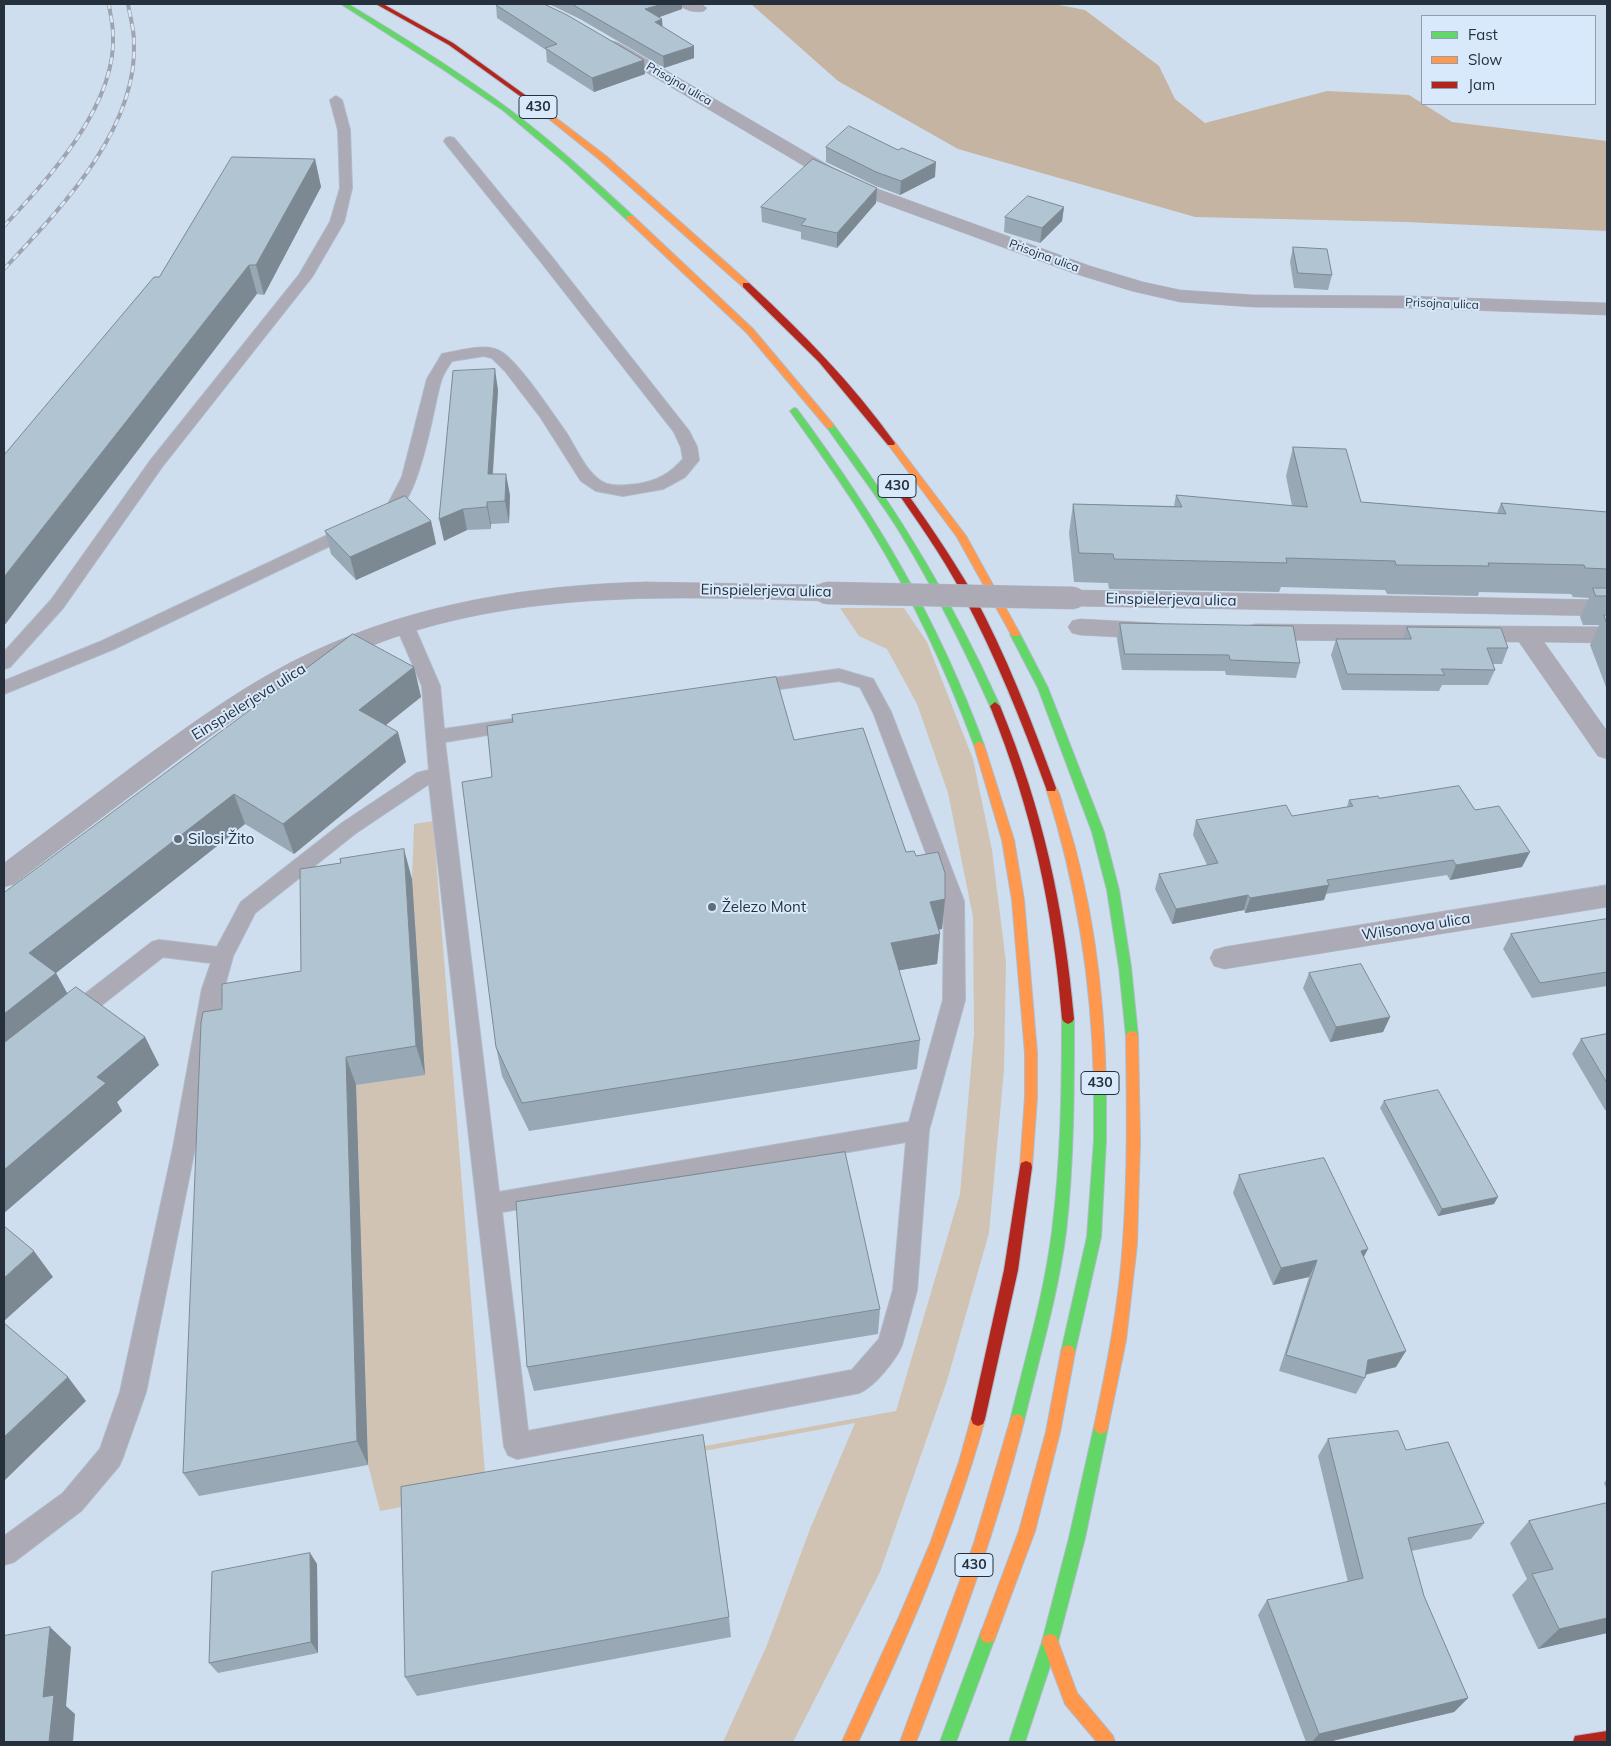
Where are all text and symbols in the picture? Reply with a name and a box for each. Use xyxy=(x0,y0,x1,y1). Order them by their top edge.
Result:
legend xyxy=(1421,15,1596,105)
text: Fast xyxy=(1468,25,1498,44)
text: Slow xyxy=(1468,50,1502,69)
street label: Prisojna ulica xyxy=(644,59,714,109)
text: Jam xyxy=(1468,75,1495,94)
road number: 430 xyxy=(519,95,557,118)
street label: Prisojna ulica xyxy=(1007,237,1081,275)
street label: Prisojna ulica xyxy=(1405,296,1479,312)
road number: 430 xyxy=(878,474,916,498)
street label: Einspielerjeva ulica xyxy=(700,581,832,601)
street label: Einspielerjeva ulica xyxy=(1105,590,1237,610)
street label: Einspielerjeva ulica xyxy=(189,660,309,744)
place label: Silosi Žito xyxy=(188,830,254,848)
marker: Silosi Žito xyxy=(172,833,184,845)
place label: Železo Mont xyxy=(722,898,806,916)
marker: Železo Mont xyxy=(706,901,718,913)
street label: Wilsonova ulica xyxy=(1360,910,1472,944)
road number: 430 xyxy=(1081,1072,1119,1094)
road number: 430 xyxy=(955,1554,993,1576)

